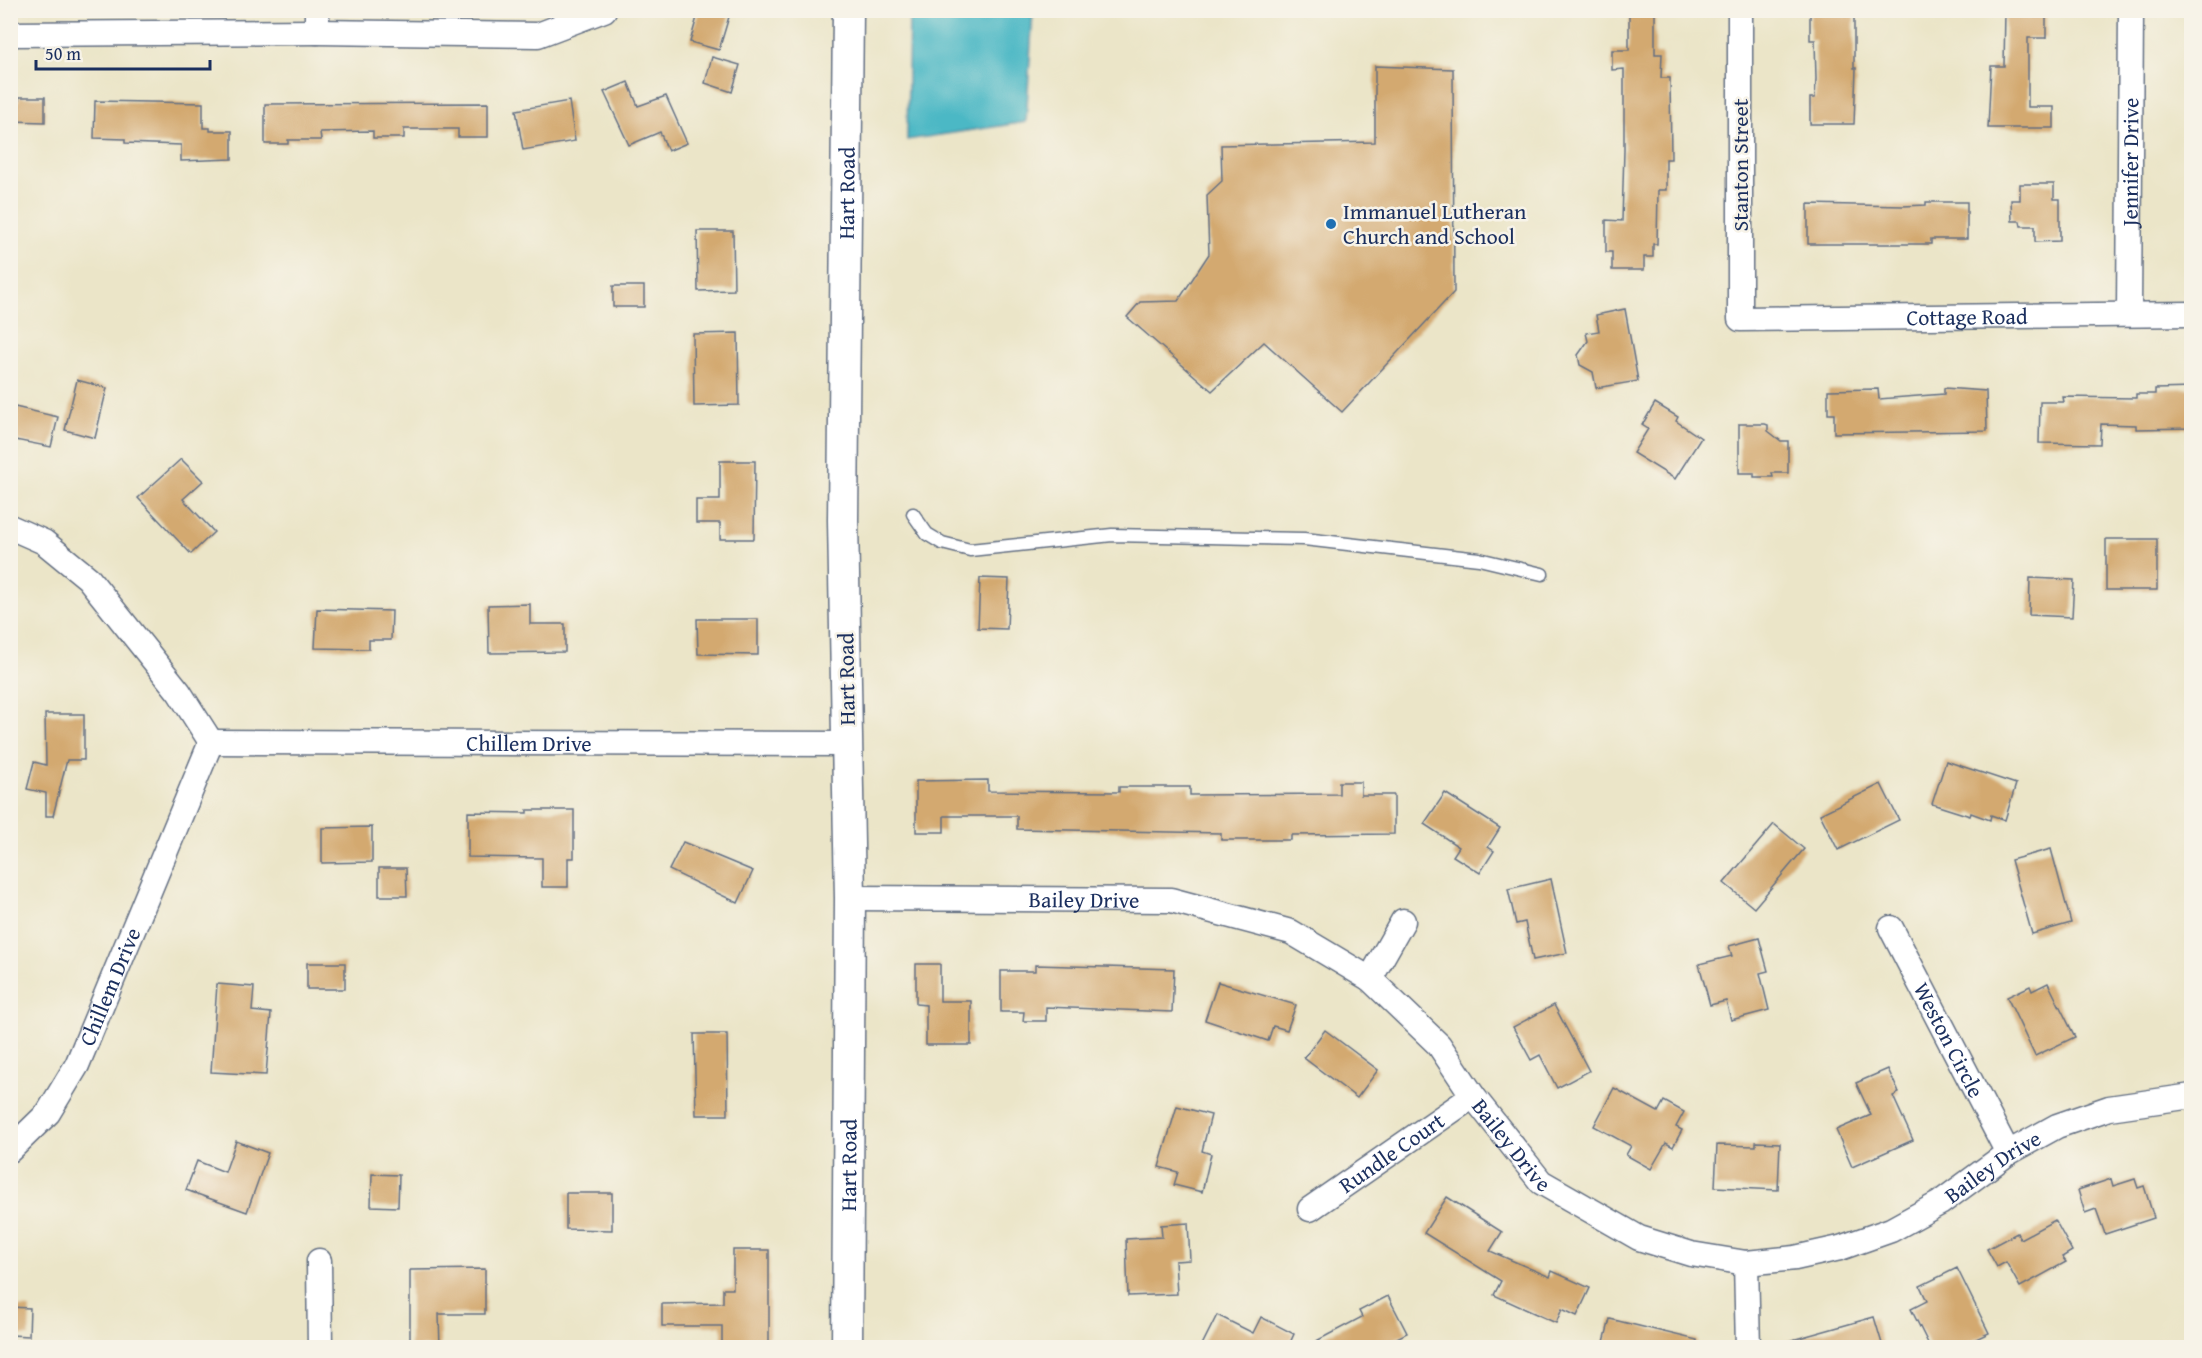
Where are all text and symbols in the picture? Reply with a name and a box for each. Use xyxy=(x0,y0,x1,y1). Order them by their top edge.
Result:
scale bar xyxy=(36,33,210,71)
text: 50 m xyxy=(45,40,81,67)
street label: Jennifer Drive xyxy=(2114,97,2146,230)
street label: Stanton Street xyxy=(1724,98,1756,232)
street label: Hart Road xyxy=(830,146,863,240)
place label: Immanuel Lutheran Church and School xyxy=(1343,195,1527,252)
marker: Immanuel Lutheran Church and School xyxy=(1324,217,1338,231)
street label: Cottage Road xyxy=(1906,300,2028,333)
street label: Hart Road xyxy=(829,632,863,726)
street label: Chillem Drive xyxy=(466,727,592,759)
street label: Bailey Drive xyxy=(1028,883,1140,916)
street label: Chillem Drive xyxy=(71,923,148,1051)
street label: Weston Circle xyxy=(1906,977,1992,1103)
street label: Bailey Drive xyxy=(1465,1091,1556,1200)
street label: Rundle Court xyxy=(1332,1105,1451,1201)
street label: Hart Road xyxy=(832,1118,865,1212)
street label: Bailey Drive xyxy=(1937,1122,2046,1211)

